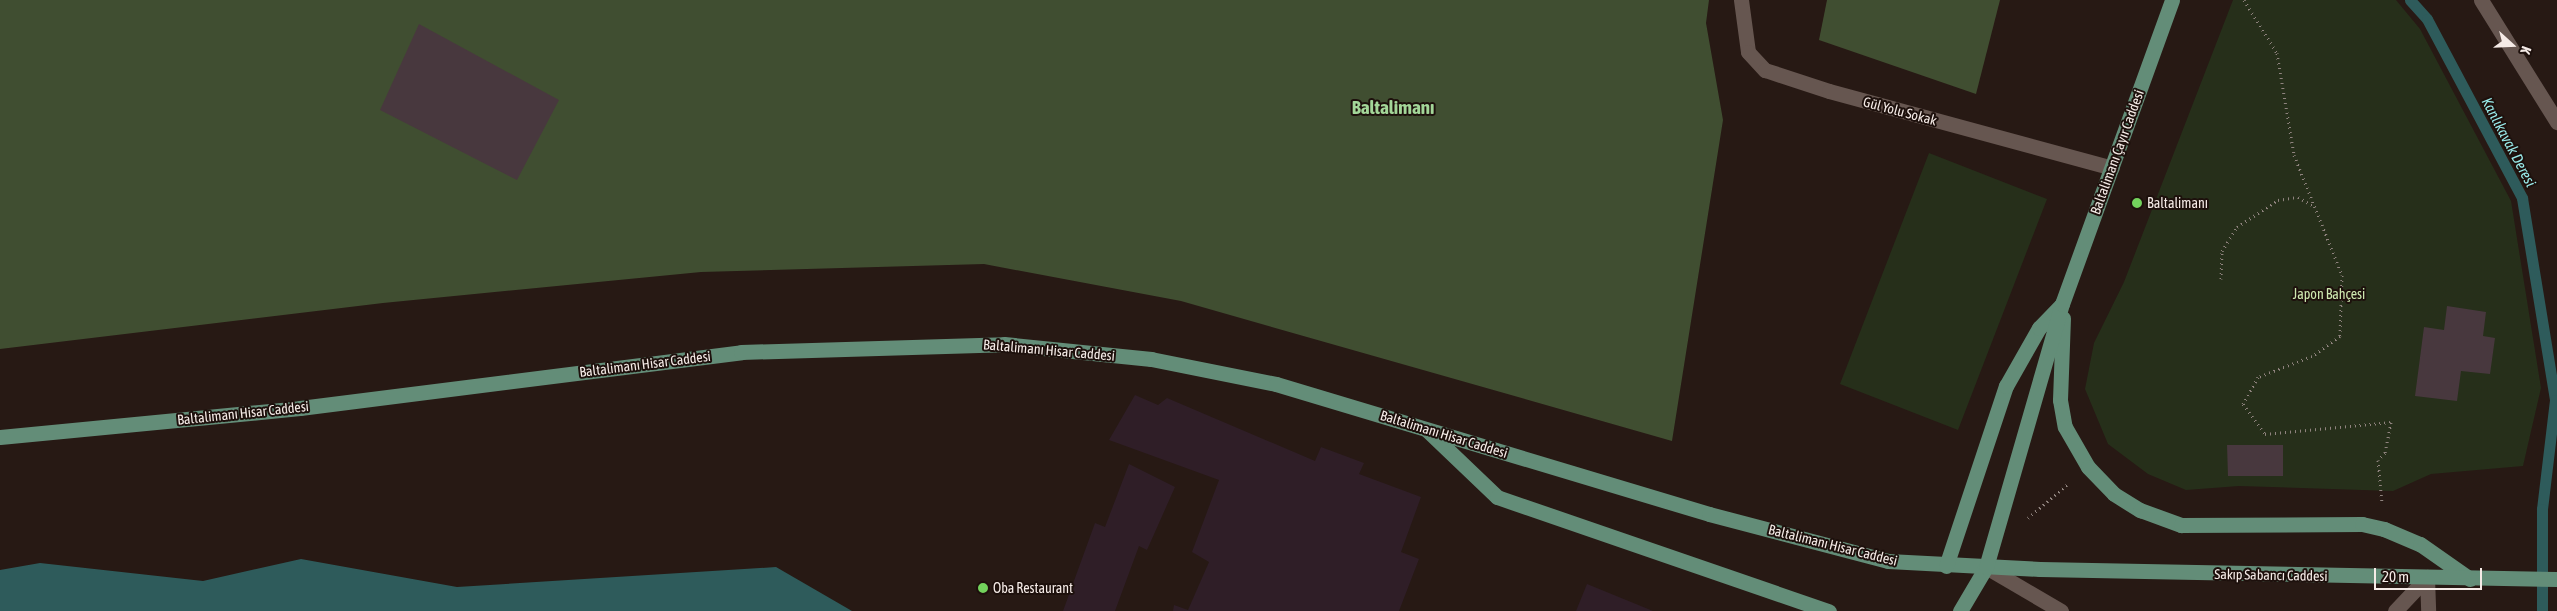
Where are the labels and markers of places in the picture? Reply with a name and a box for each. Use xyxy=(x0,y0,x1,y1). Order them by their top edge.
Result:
place label: Baltalimanı xyxy=(2147,195,2208,211)
marker: Baltalimanı xyxy=(2131,197,2143,209)
place label: Oba Restaurant xyxy=(993,580,1073,596)
marker: Oba Restaurant xyxy=(977,582,989,594)

